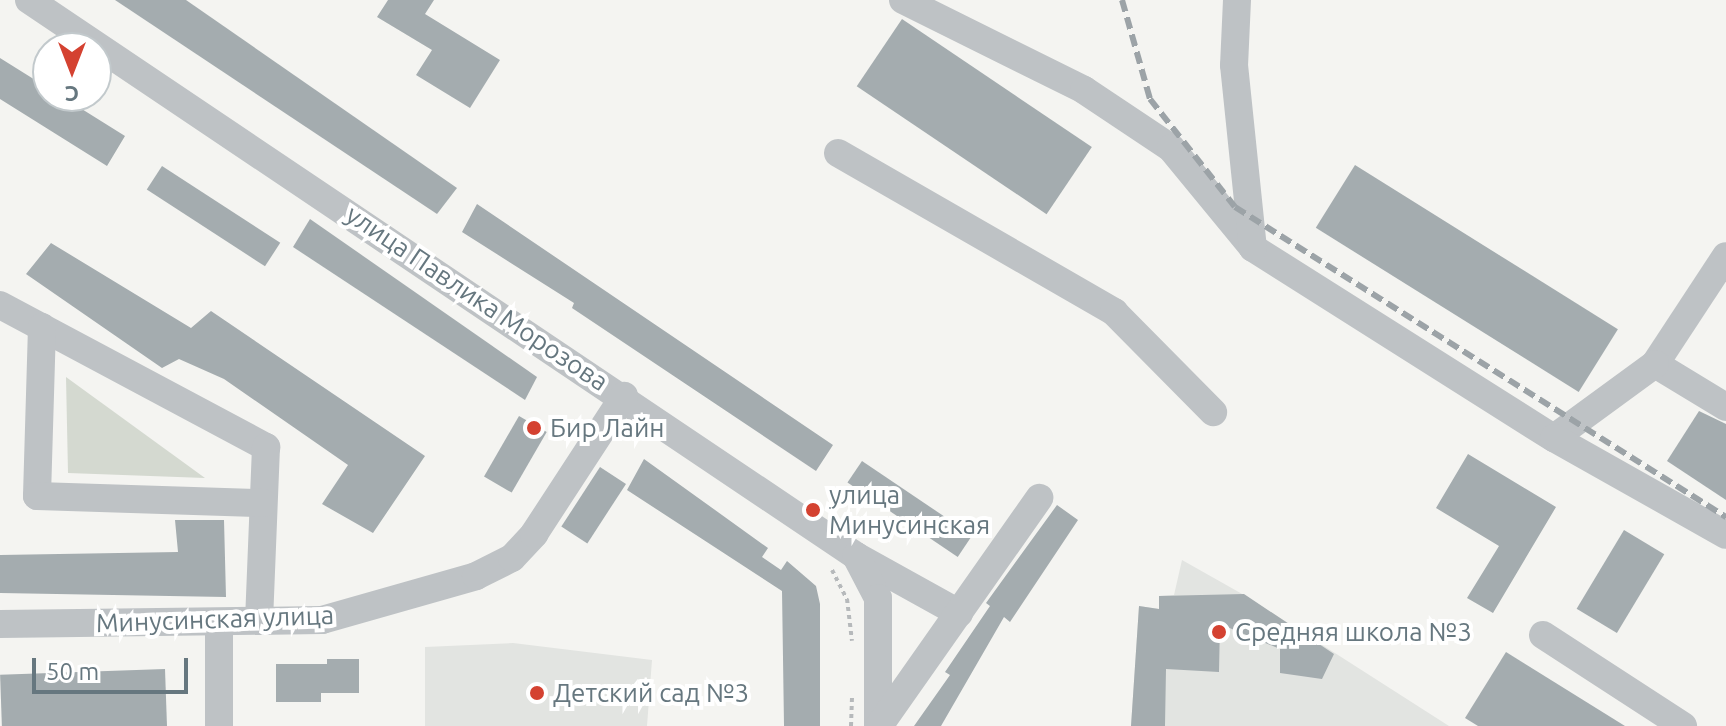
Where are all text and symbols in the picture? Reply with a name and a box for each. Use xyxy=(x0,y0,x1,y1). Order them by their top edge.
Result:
north arrow xyxy=(32,32,112,112)
text: С xyxy=(65,82,79,107)
street label: улица Павлика Морозова xyxy=(340,199,614,397)
place label: Бир Лайн xyxy=(550,412,665,444)
marker: Бир Лайн xyxy=(525,419,543,437)
place label: улица Минусинская xyxy=(829,479,990,540)
marker: улица Минусинская xyxy=(804,501,822,519)
street label: Минусинская улица xyxy=(95,599,335,639)
place label: Средняя школа №3 xyxy=(1235,616,1472,648)
marker: Средняя школа №3 xyxy=(1210,623,1228,641)
scale bar xyxy=(36,642,192,692)
text: 50 m xyxy=(46,658,99,685)
place label: Детский сад №3 xyxy=(553,677,749,709)
marker: Детский сад №3 xyxy=(528,684,546,702)

